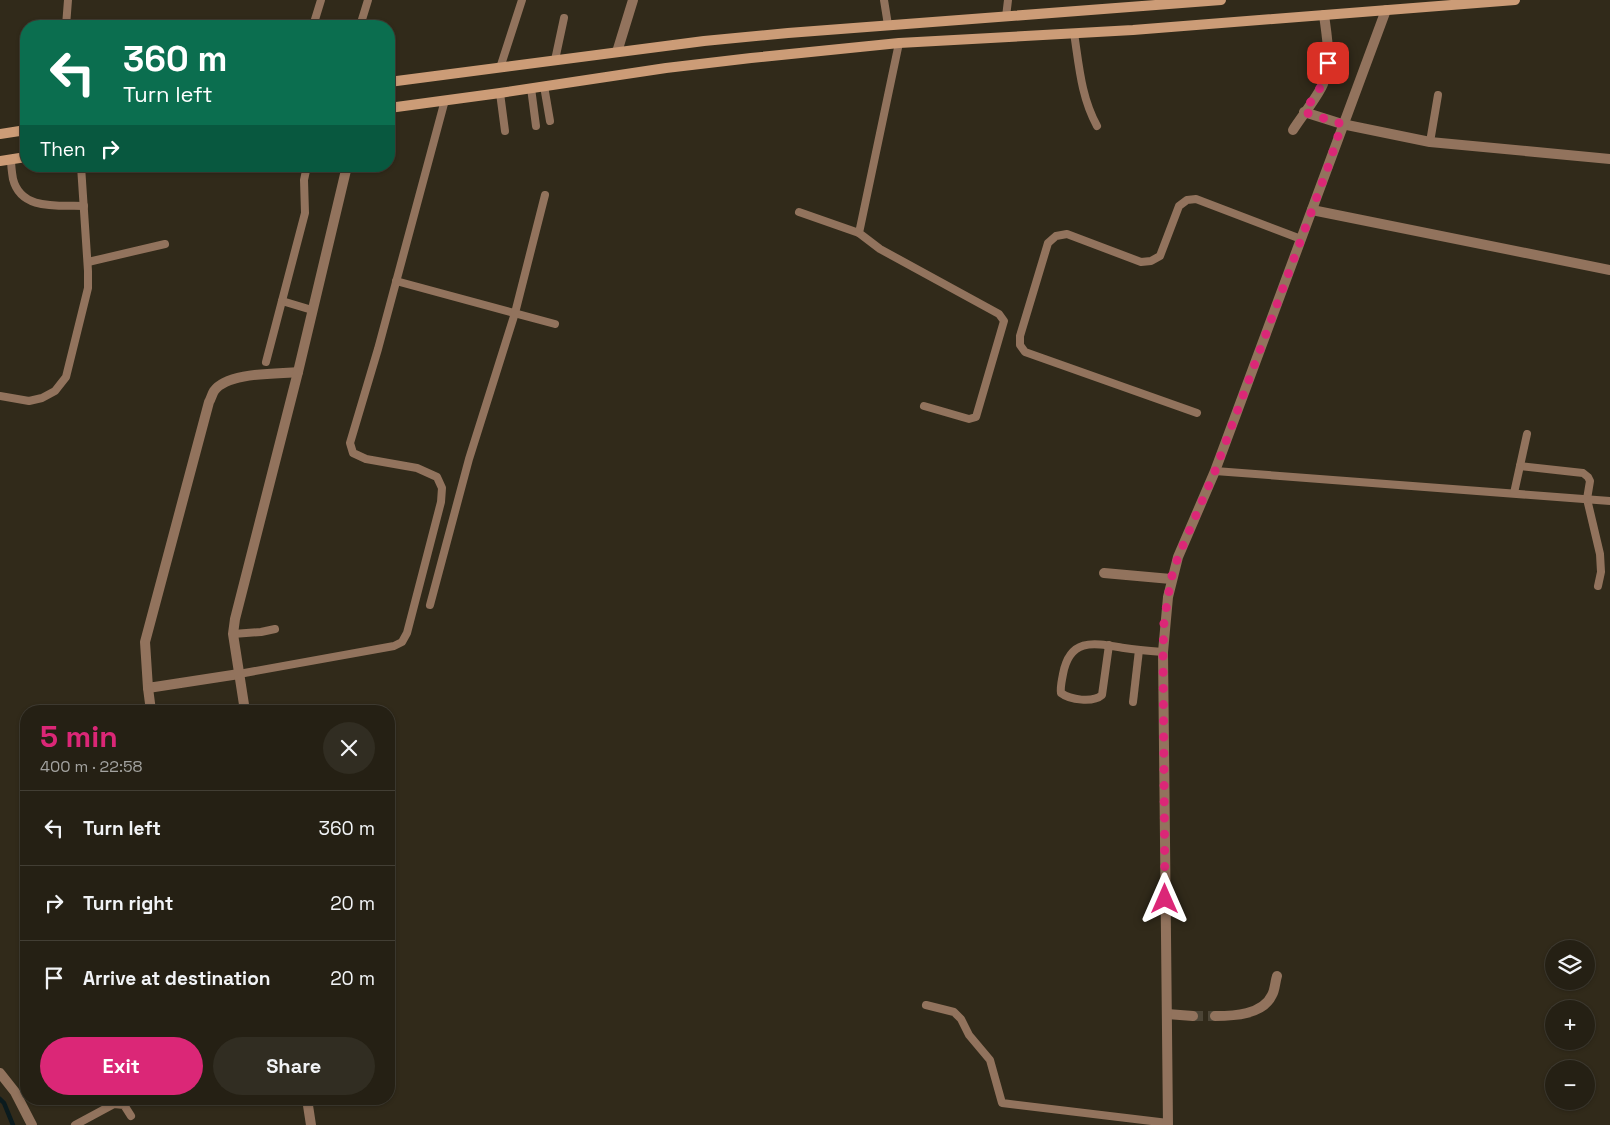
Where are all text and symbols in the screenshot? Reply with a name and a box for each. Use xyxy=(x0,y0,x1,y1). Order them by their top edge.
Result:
text: 360 m xyxy=(123,37,227,81)
icon: left xyxy=(40,40,105,105)
pin xyxy=(1307,42,1349,84)
icon: arrive xyxy=(1314,49,1342,77)
text: Turn left xyxy=(123,80,213,108)
icon: right xyxy=(96,135,124,163)
text: Then xyxy=(40,137,86,162)
text: 5 min xyxy=(40,717,118,756)
button: close xyxy=(323,722,375,774)
text: 400 m · 22:58 xyxy=(40,756,143,777)
icon: left xyxy=(40,814,68,842)
text: Turn left xyxy=(83,816,161,841)
text: 360 m xyxy=(318,816,375,841)
position arrow xyxy=(1138,872,1190,924)
icon: right xyxy=(40,889,68,917)
text: Turn right xyxy=(83,891,173,916)
text: 20 m xyxy=(330,891,375,916)
map controls xyxy=(1545,940,1595,1110)
button: layers xyxy=(1545,940,1595,990)
icon: arrive xyxy=(40,964,68,992)
text: Arrive at destination xyxy=(83,966,271,991)
text: 20 m xyxy=(330,966,375,991)
button: + xyxy=(1545,1000,1595,1050)
button: Exit xyxy=(40,1037,203,1095)
button: Share xyxy=(213,1037,375,1095)
button: − xyxy=(1545,1060,1595,1110)

